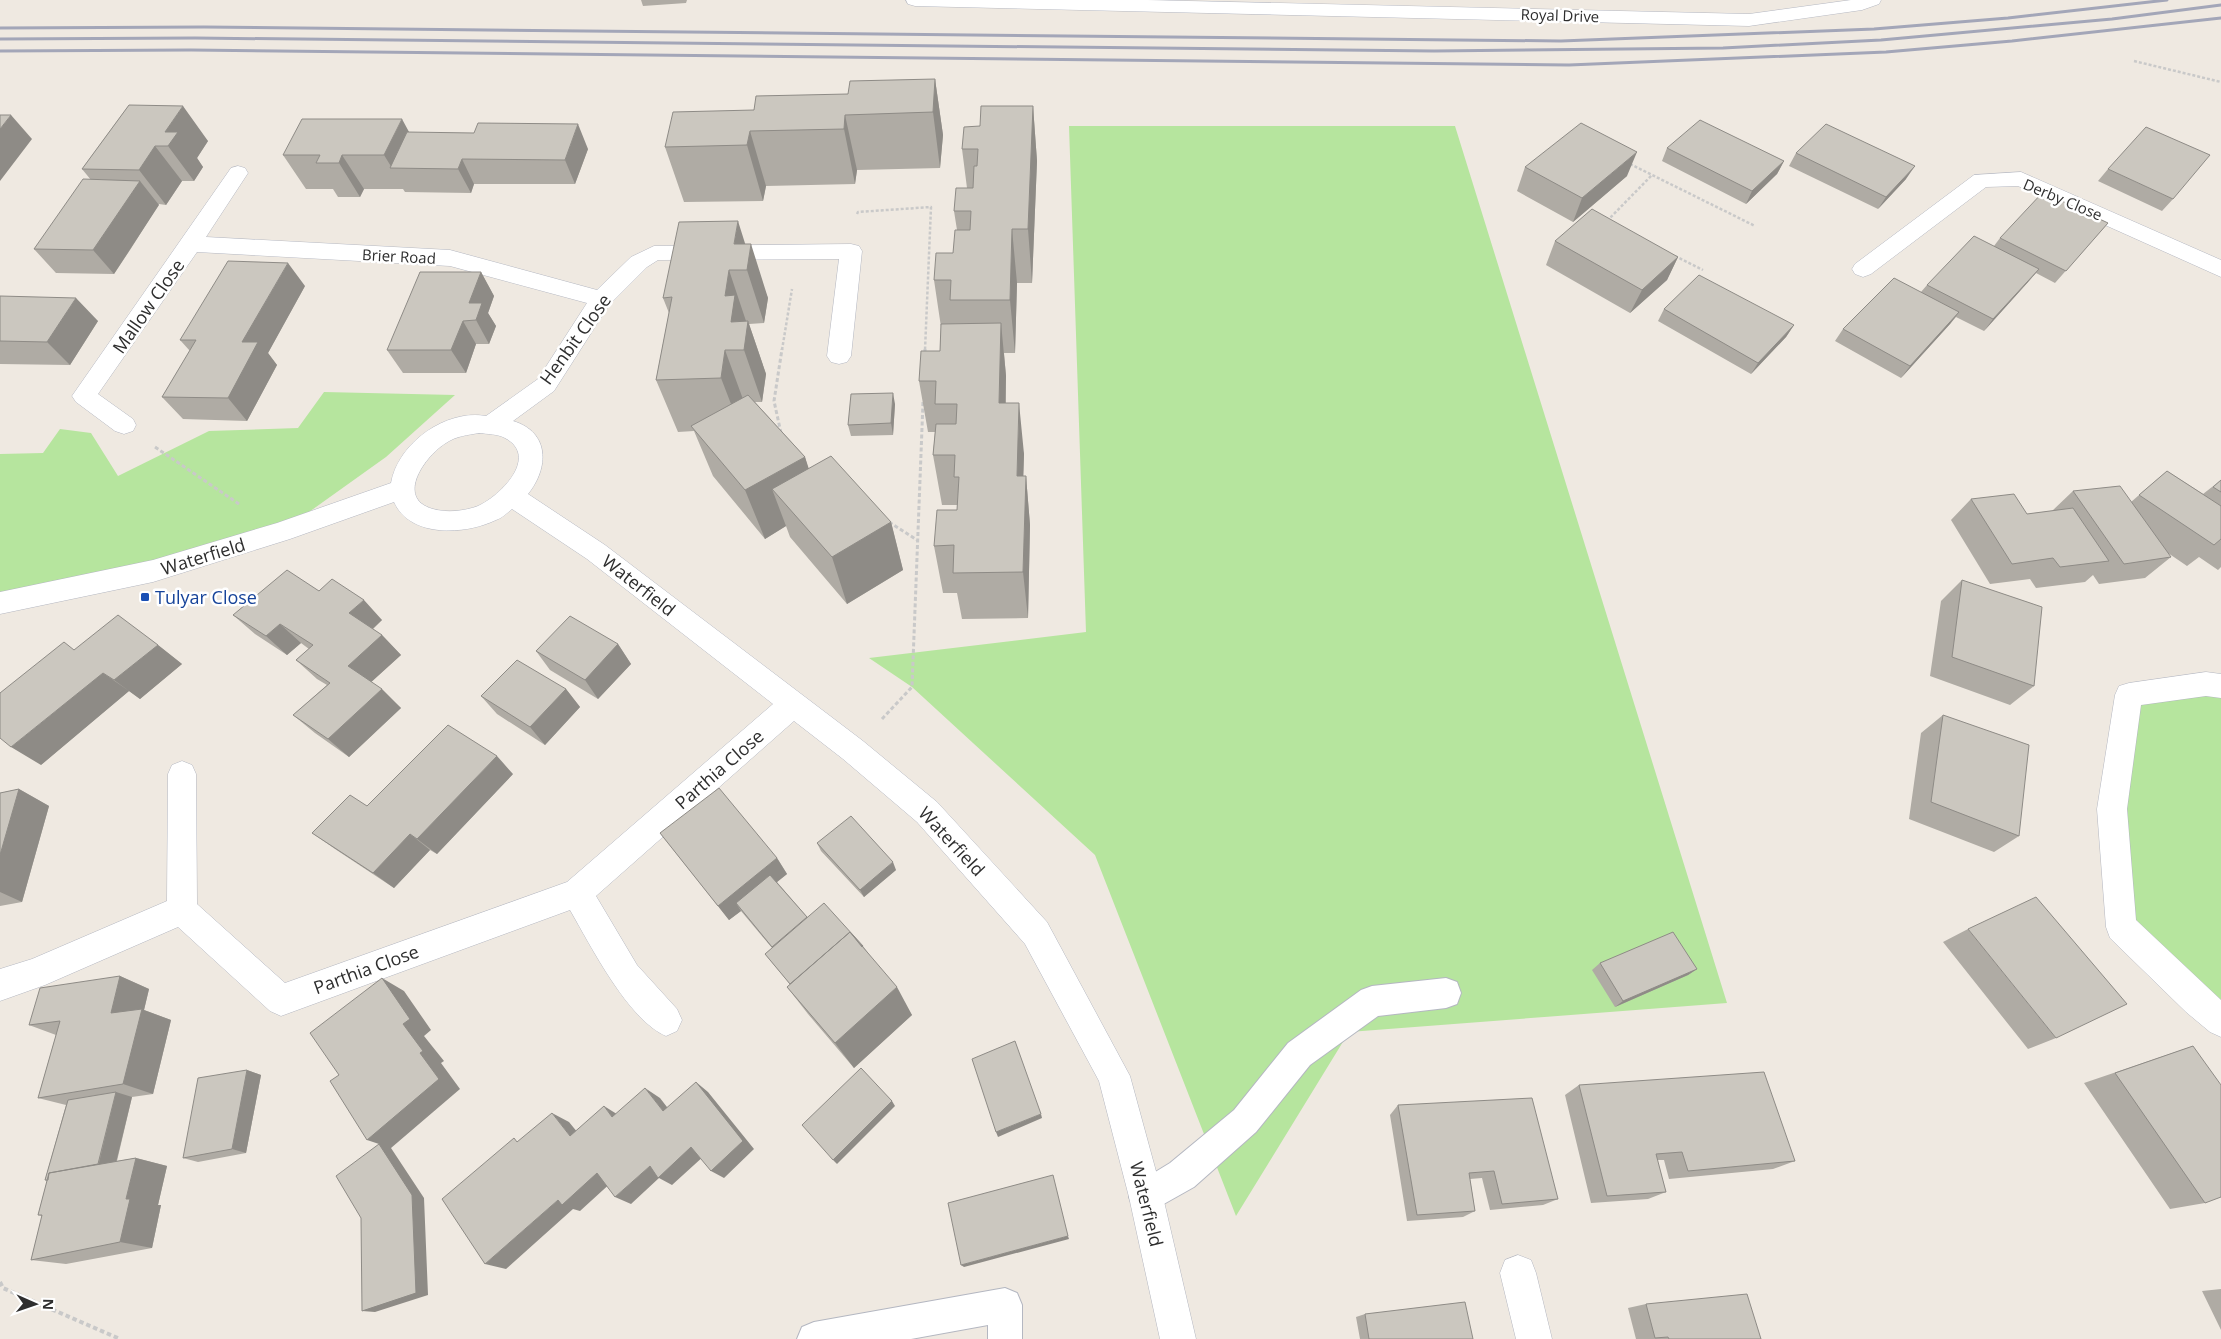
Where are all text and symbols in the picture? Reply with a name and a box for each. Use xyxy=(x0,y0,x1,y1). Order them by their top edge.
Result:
street label: Royal Drive xyxy=(1520,4,1600,26)
street label: Derby Close xyxy=(2020,173,2106,225)
street label: Brier Road xyxy=(362,244,436,268)
street label: Mallow Close xyxy=(107,254,189,358)
street label: Henbit Close xyxy=(534,289,616,389)
street label: Waterfield xyxy=(158,532,248,580)
street label: Waterfield xyxy=(597,549,681,621)
place label: Tulyar Close xyxy=(155,585,257,609)
marker: Tulyar Close xyxy=(139,591,151,603)
street label: Parthia Close xyxy=(670,724,768,814)
street label: Waterfield xyxy=(914,801,990,881)
street label: Parthia Close xyxy=(310,939,422,999)
street label: Waterfield xyxy=(1125,1159,1169,1249)
north arrow xyxy=(10,1279,60,1329)
text: N xyxy=(39,1298,58,1310)

